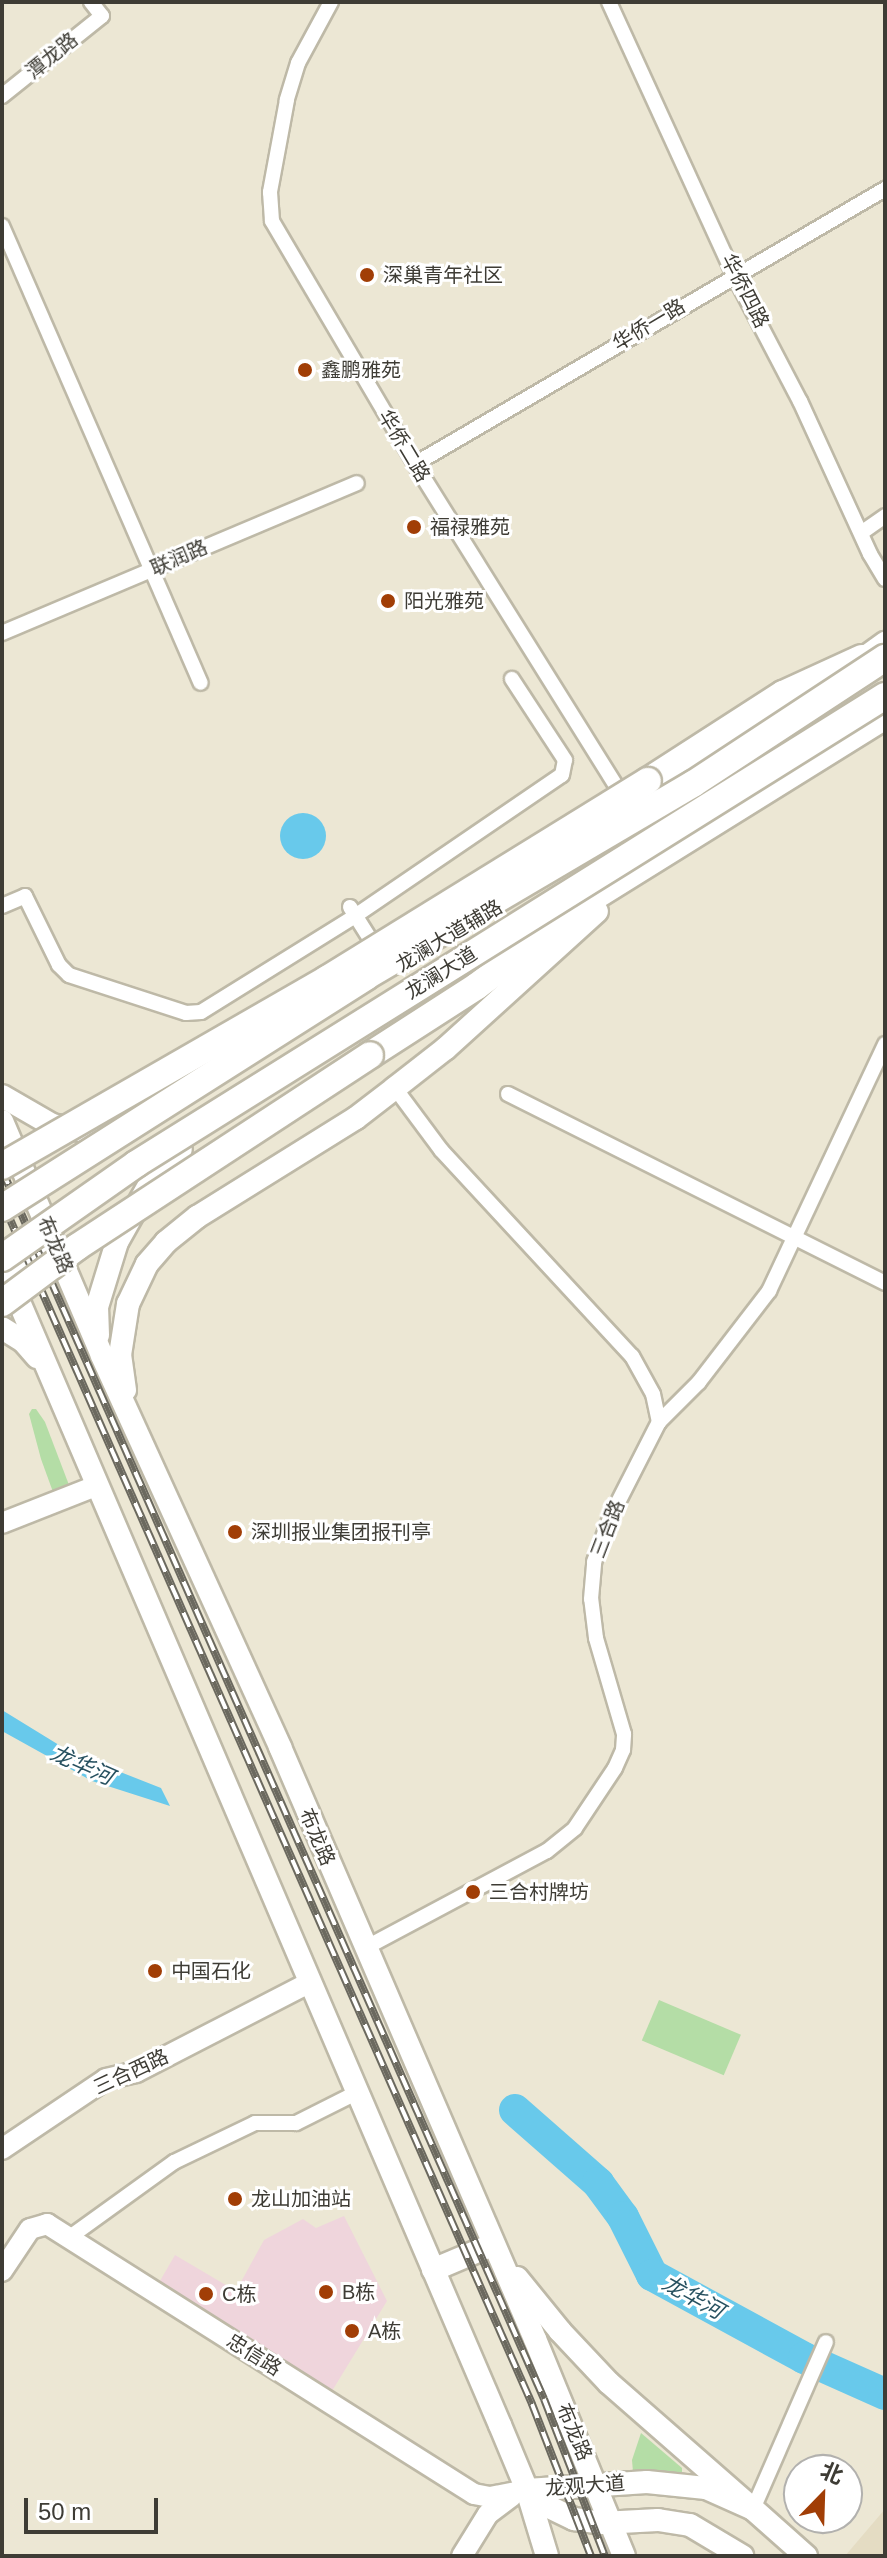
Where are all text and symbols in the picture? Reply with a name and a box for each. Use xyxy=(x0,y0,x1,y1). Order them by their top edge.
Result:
street label: 潭龙路 xyxy=(21,28,83,84)
street label: 华侨四路 xyxy=(716,250,774,332)
place label: 深巢青年社区 xyxy=(383,263,503,287)
marker: 深巢青年社区 xyxy=(358,266,376,284)
street label: 华侨一路 xyxy=(609,294,689,356)
place label: 鑫鹏雅苑 xyxy=(321,358,401,382)
marker: 鑫鹏雅苑 xyxy=(296,361,314,379)
street label: 华侨二路 xyxy=(373,406,435,486)
place label: 福禄雅苑 xyxy=(430,515,510,539)
marker: 福禄雅苑 xyxy=(405,518,423,536)
street label: 联润路 xyxy=(147,535,211,581)
place label: 阳光雅苑 xyxy=(404,589,484,613)
marker: 阳光雅苑 xyxy=(379,592,397,610)
street label: 龙澜大道辅路 xyxy=(391,895,507,977)
street label: 龙澜大道 xyxy=(401,942,481,1004)
street label: 布龙路 xyxy=(32,1213,78,1277)
street label: 三合路 xyxy=(586,1497,630,1561)
place label: 深圳报业集团报刊亭 xyxy=(251,1520,431,1544)
marker: 深圳报业集团报刊亭 xyxy=(226,1523,244,1541)
water label: 龙华河 xyxy=(46,1740,118,1790)
street label: 布龙路 xyxy=(294,1805,340,1869)
place label: 三合村牌坊 xyxy=(489,1880,589,1904)
marker: 三合村牌坊 xyxy=(464,1883,482,1901)
place label: 中国石化 xyxy=(171,1959,251,1983)
marker: 中国石化 xyxy=(146,1962,164,1980)
street label: 三合西路 xyxy=(90,2044,172,2100)
place label: 龙山加油站 xyxy=(251,2187,351,2211)
marker: 龙山加油站 xyxy=(226,2190,244,2208)
water label: 龙华河 xyxy=(658,2269,728,2325)
place label: B栋 xyxy=(342,2280,375,2304)
place label: C栋 xyxy=(222,2282,256,2306)
marker: B栋 xyxy=(317,2283,335,2301)
marker: C栋 xyxy=(197,2285,215,2303)
place label: A栋 xyxy=(368,2319,401,2343)
marker: A栋 xyxy=(343,2322,361,2340)
street label: 忠信路 xyxy=(222,2329,286,2381)
street label: 布龙路 xyxy=(551,2400,597,2464)
north arrow xyxy=(783,2454,863,2534)
text: 北 xyxy=(817,2457,847,2489)
street label: 龙观大道 xyxy=(544,2471,626,2501)
scale bar xyxy=(28,2482,162,2532)
text: 50 m xyxy=(38,2498,91,2525)

